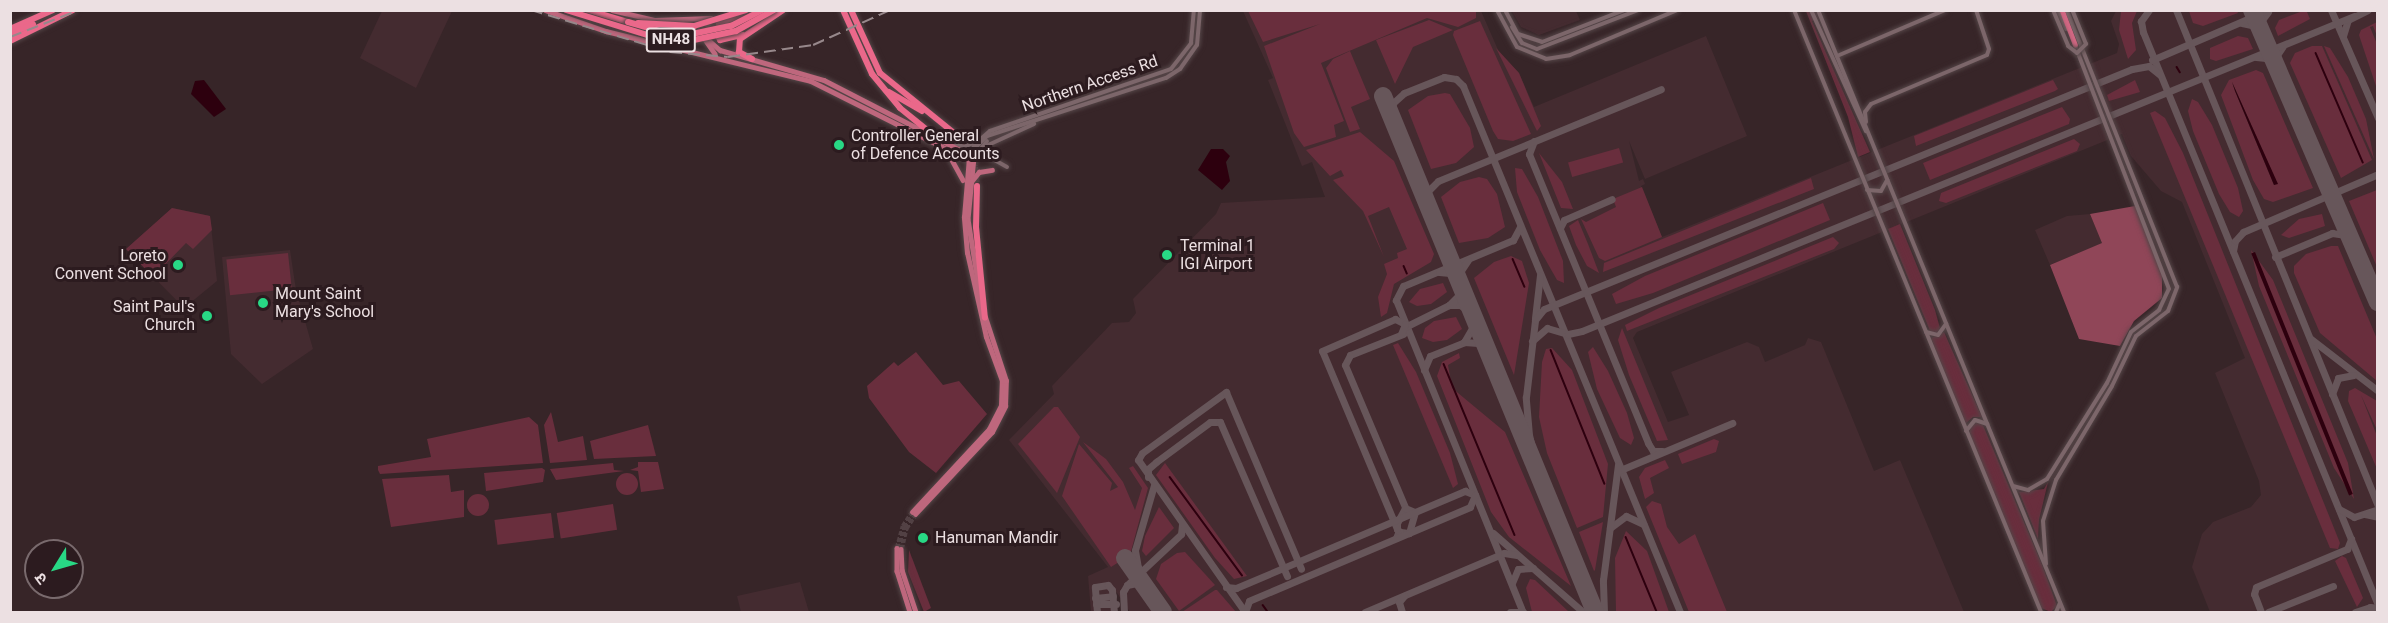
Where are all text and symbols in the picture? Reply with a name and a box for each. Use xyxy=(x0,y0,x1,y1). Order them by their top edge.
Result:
road number: NH48 xyxy=(646,28,696,52)
street label: Northern Access Rd xyxy=(1020,52,1160,116)
place label: Controller General of Defence Accounts xyxy=(851,126,1000,164)
marker: Controller General of Defence Accounts xyxy=(832,138,846,152)
place label: Terminal 1 IGI Airport xyxy=(1180,236,1255,274)
place label: Loreto Convent School xyxy=(55,246,166,284)
marker: Terminal 1 IGI Airport xyxy=(1158,246,1176,264)
marker: Loreto Convent School xyxy=(171,258,185,272)
place label: Mount Saint Mary's School xyxy=(275,284,374,322)
marker: Mount Saint Mary's School xyxy=(256,296,270,310)
place label: Saint Paul's Church xyxy=(113,297,195,335)
marker: Saint Paul's Church xyxy=(200,309,214,323)
place label: Hanuman Mandir xyxy=(935,528,1058,548)
marker: Hanuman Mandir xyxy=(916,531,930,545)
north arrow xyxy=(24,539,84,599)
text: उ xyxy=(30,569,51,588)

